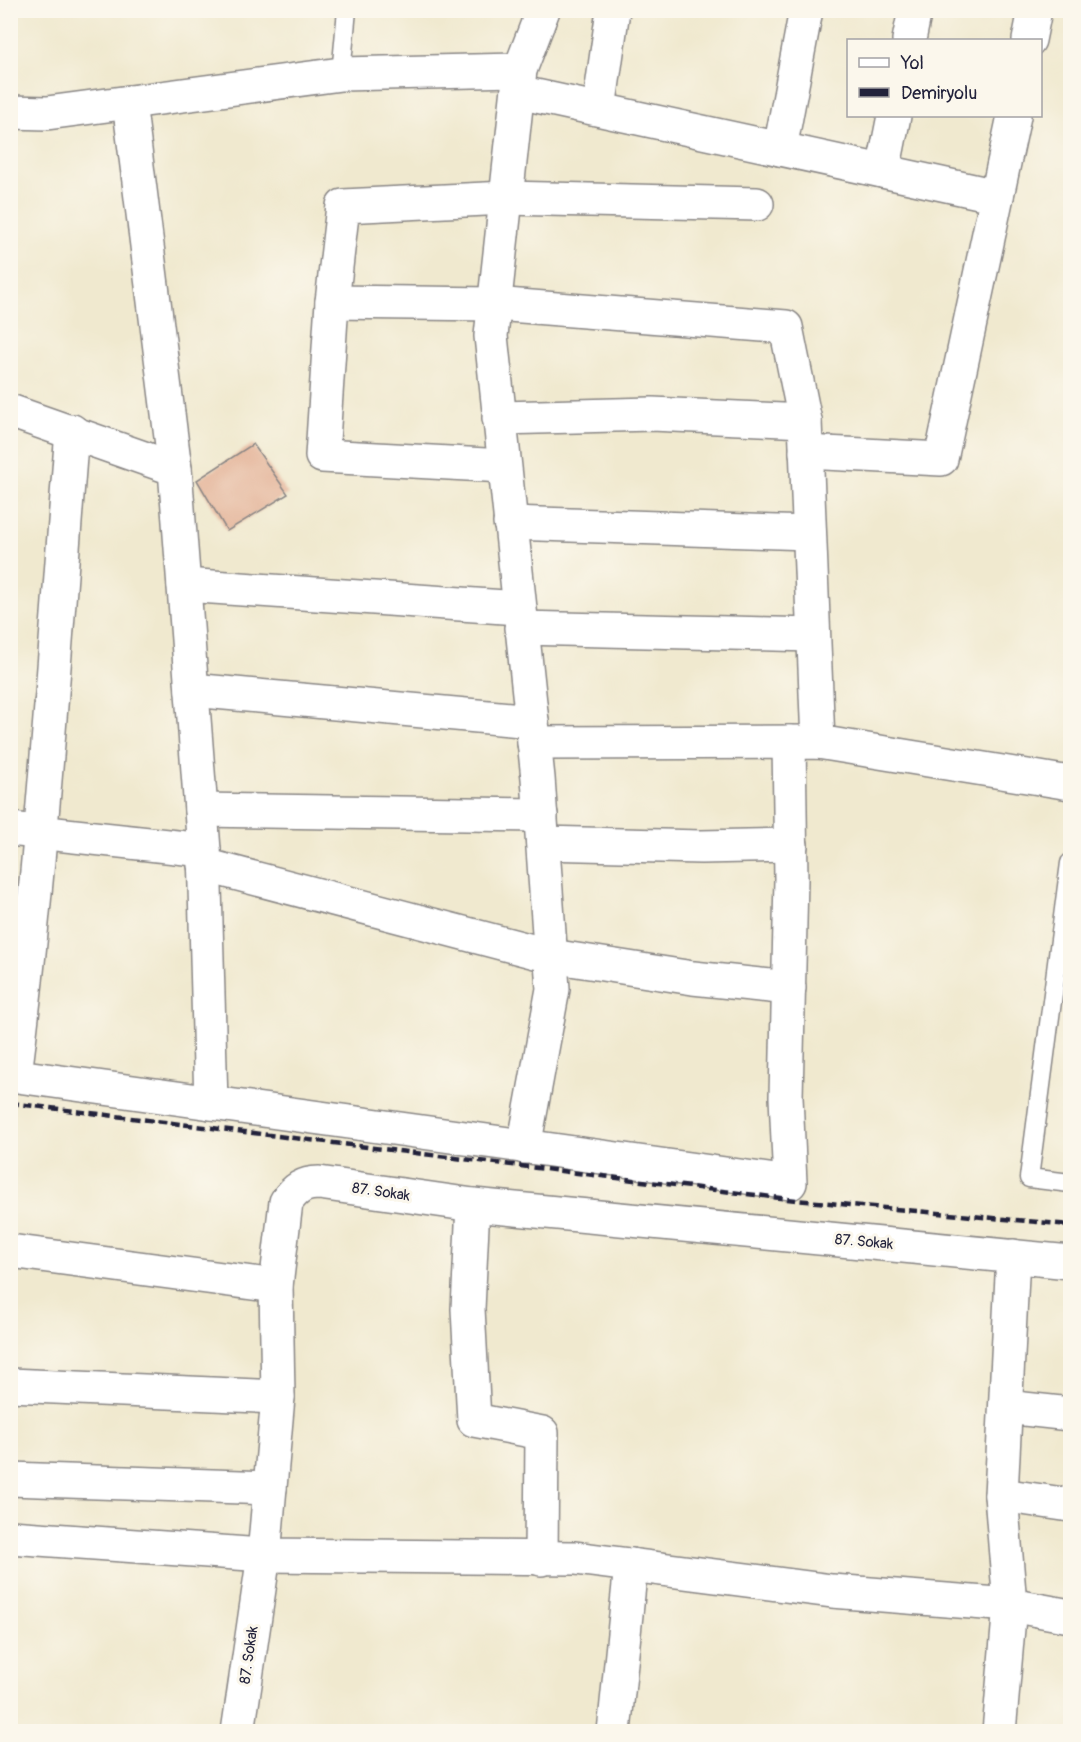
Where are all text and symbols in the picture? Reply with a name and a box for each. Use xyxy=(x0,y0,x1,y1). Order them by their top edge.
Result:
legend xyxy=(847,39,1042,117)
text: Yol xyxy=(900,52,924,75)
text: Demiryolu xyxy=(901,82,977,105)
street label: 87. Sokak xyxy=(351,1179,412,1206)
street label: 87. Sokak xyxy=(834,1230,895,1254)
street label: 87. Sokak xyxy=(236,1624,263,1685)

